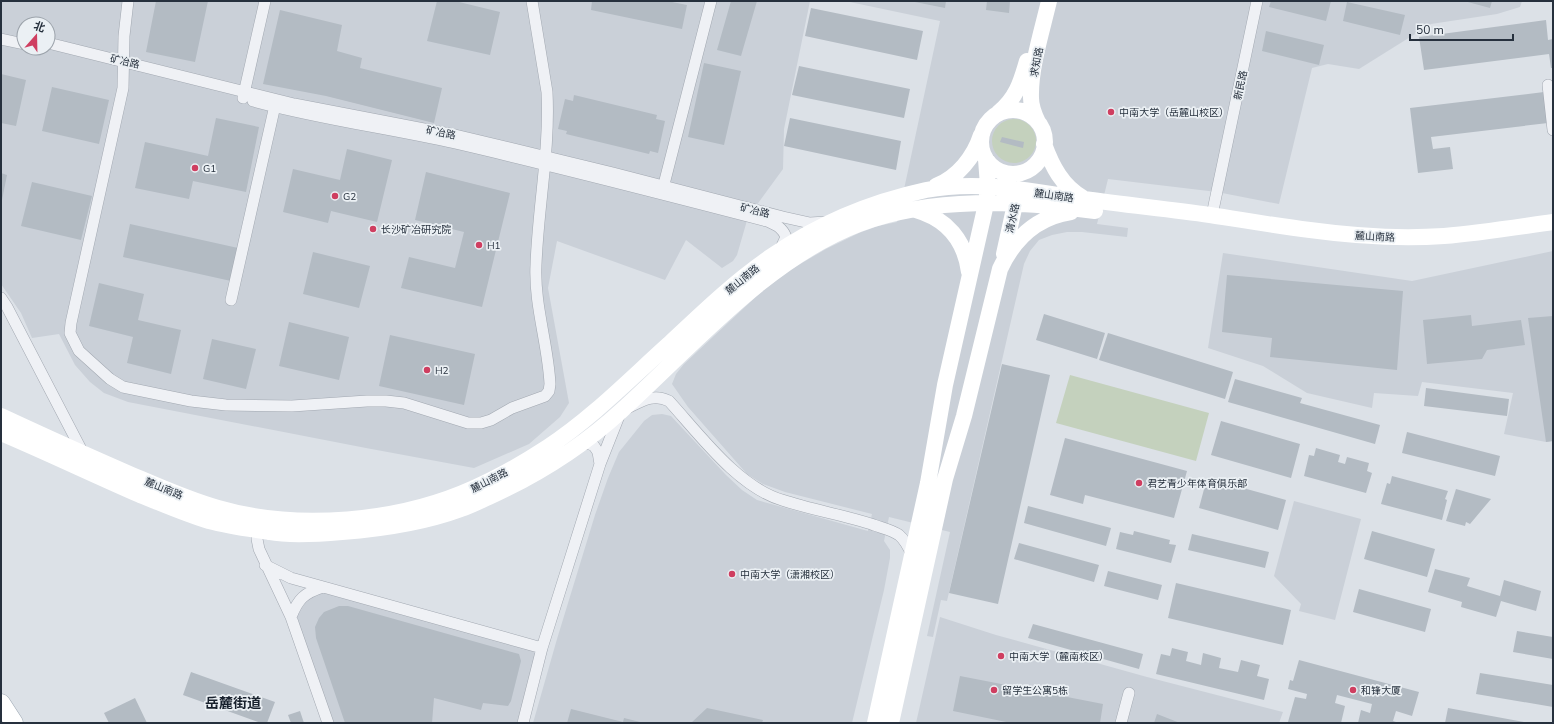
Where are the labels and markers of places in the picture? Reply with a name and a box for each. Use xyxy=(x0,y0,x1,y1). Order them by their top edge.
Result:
place label: 中南大学（岳麓山校区） xyxy=(1119,106,1229,120)
marker: 中南大学（岳麓山校区） xyxy=(1106,107,1116,117)
place label: G1 xyxy=(203,162,216,176)
marker: G1 xyxy=(190,163,200,173)
place label: G2 xyxy=(343,190,356,204)
marker: G2 xyxy=(330,191,340,201)
place label: 长沙矿冶研究院 xyxy=(381,223,451,237)
marker: 长沙矿冶研究院 xyxy=(368,224,378,234)
place label: H1 xyxy=(487,239,501,253)
marker: H1 xyxy=(474,240,484,250)
place label: H2 xyxy=(435,364,449,378)
marker: H2 xyxy=(422,365,432,375)
place label: 君艺青少年体育俱乐部 xyxy=(1147,477,1247,491)
marker: 君艺青少年体育俱乐部 xyxy=(1134,478,1144,488)
place label: 中南大学（潇湘校区） xyxy=(740,568,840,582)
marker: 中南大学（潇湘校区） xyxy=(727,569,737,579)
place label: 中南大学（麓南校区） xyxy=(1009,650,1109,664)
marker: 中南大学（麓南校区） xyxy=(996,651,1006,661)
place label: 留学生公寓5栋 xyxy=(1002,684,1068,698)
place label: 和锋大厦 xyxy=(1361,684,1401,698)
marker: 留学生公寓5栋 xyxy=(989,685,999,695)
marker: 和锋大厦 xyxy=(1348,685,1358,695)

